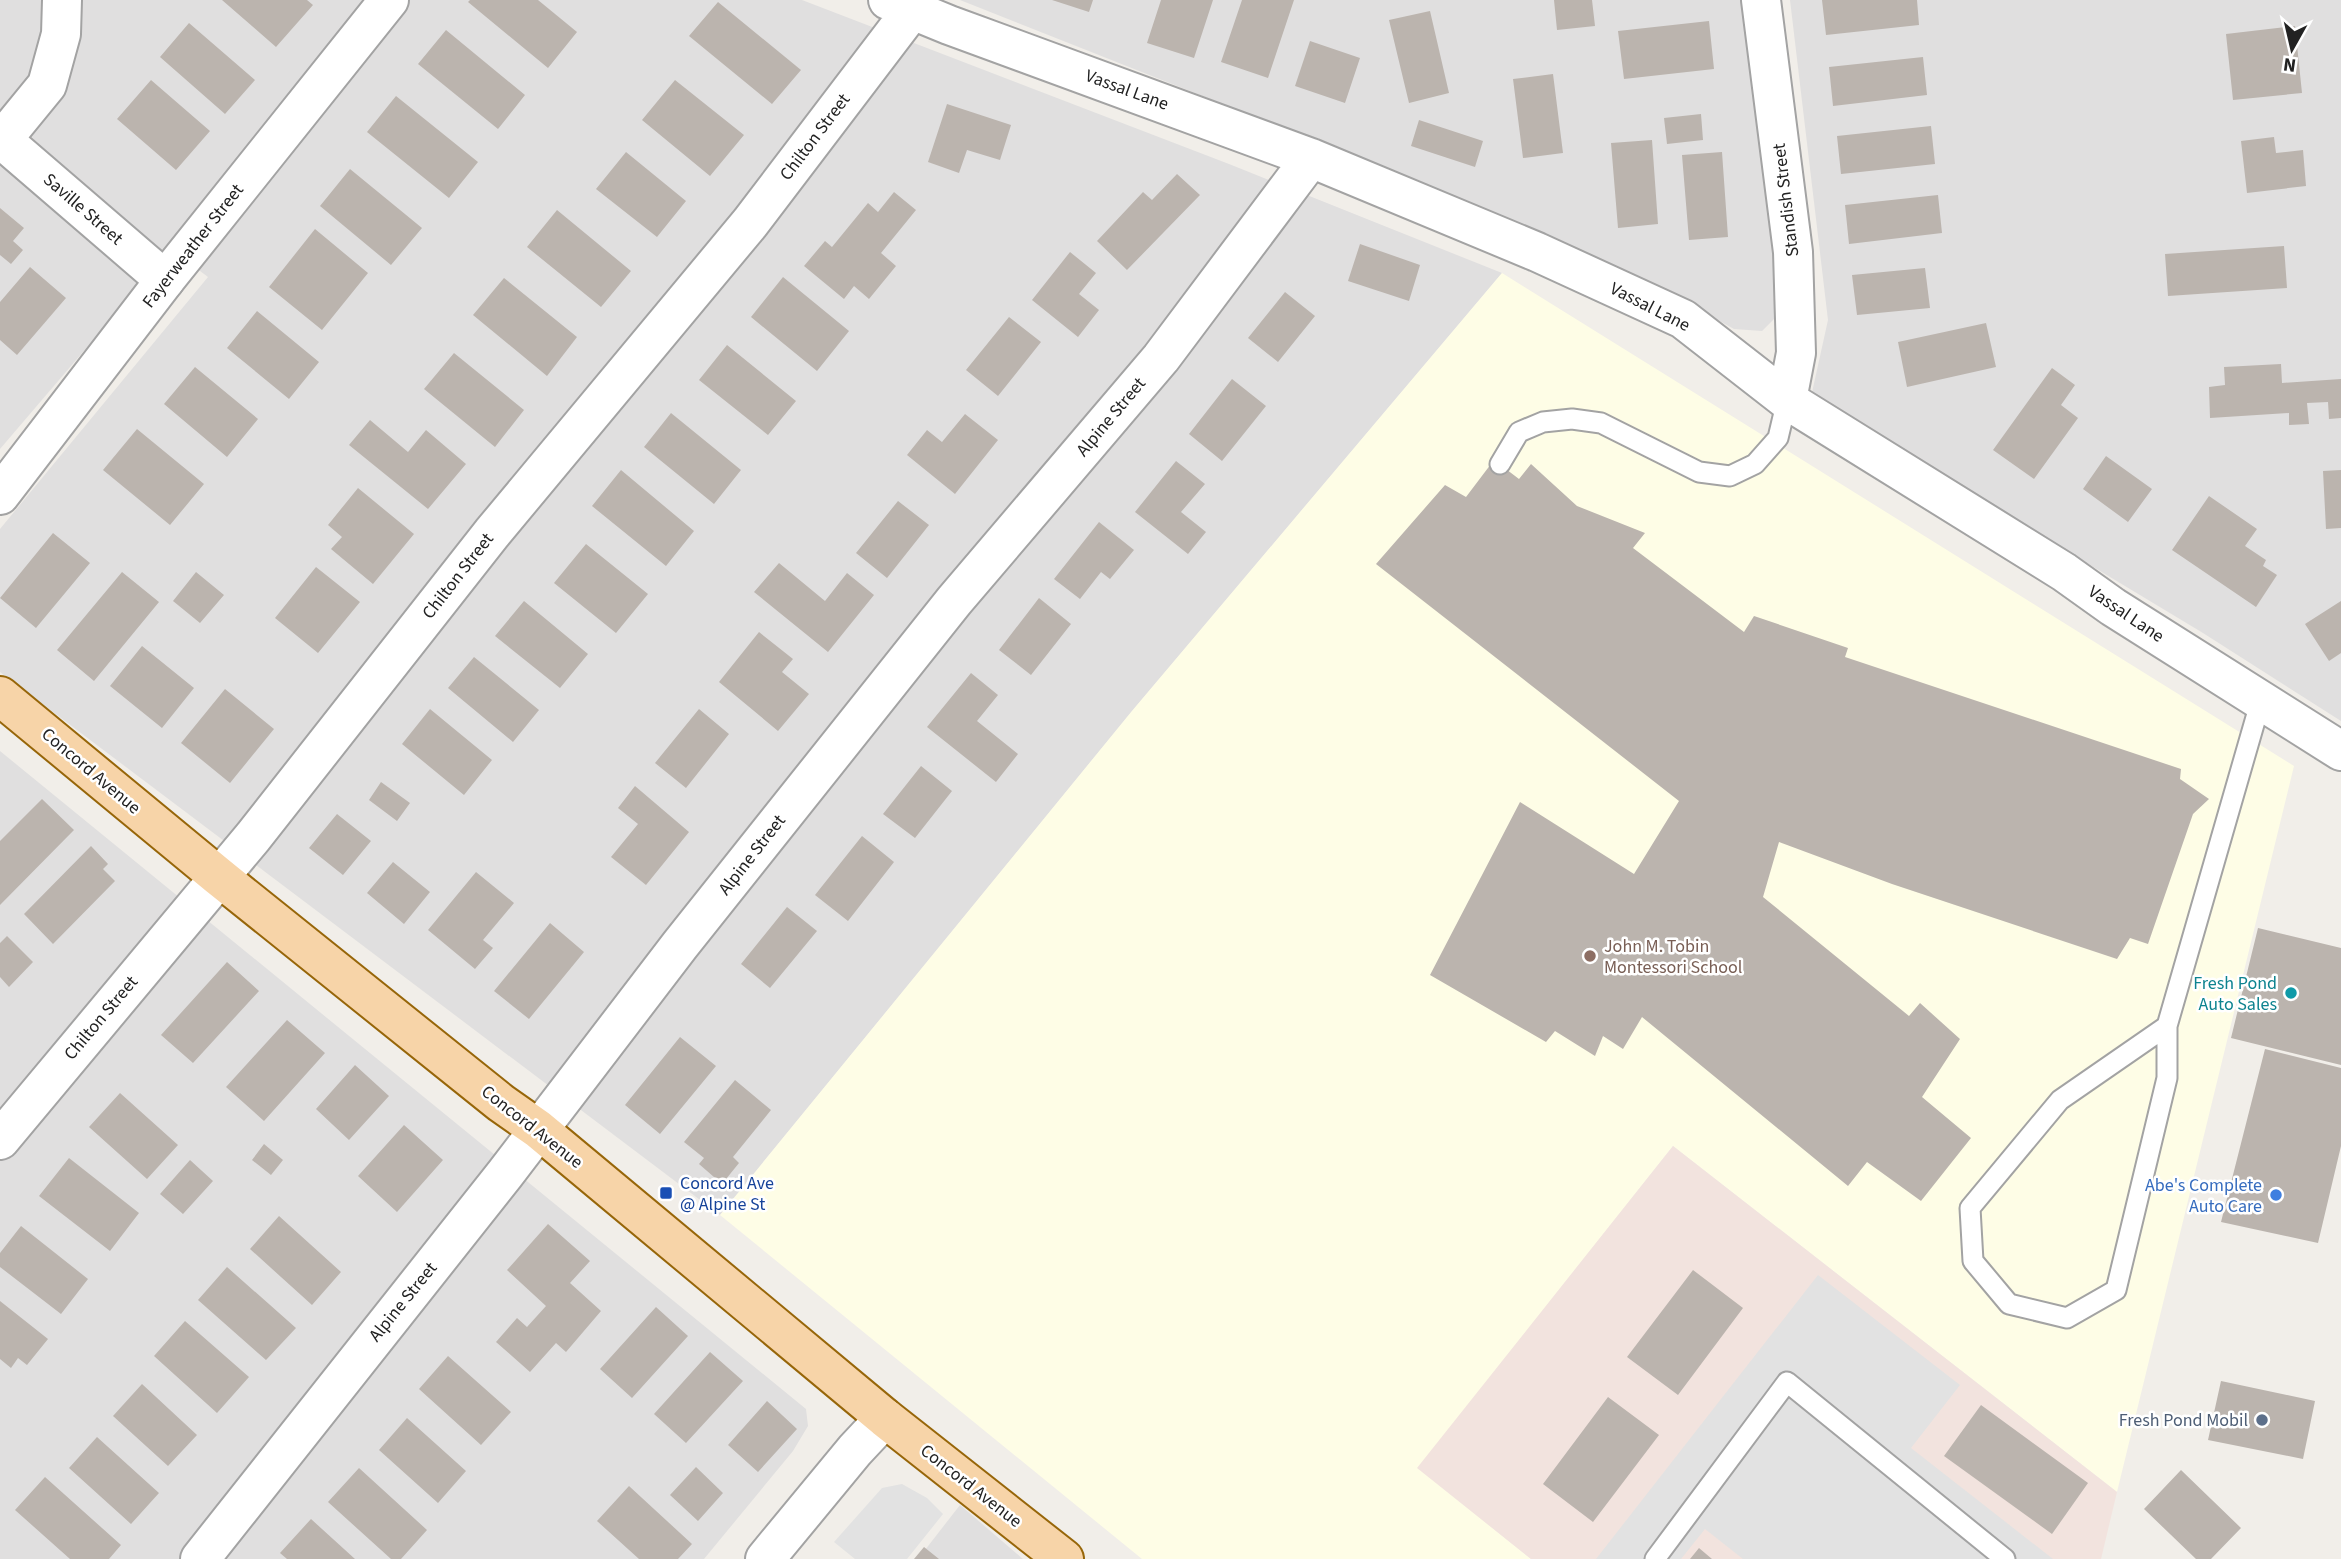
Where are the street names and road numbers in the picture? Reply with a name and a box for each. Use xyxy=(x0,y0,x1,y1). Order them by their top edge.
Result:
street label: Vassal Lane xyxy=(1082,63,1172,117)
street label: Chilton Street xyxy=(774,88,856,186)
street label: Standish Street xyxy=(1767,142,1805,258)
street label: Saville Street xyxy=(38,167,128,251)
street label: Fayerweather Street xyxy=(137,179,249,313)
street label: Vassal Lane xyxy=(1606,276,1694,338)
street label: Alpine Street xyxy=(1070,372,1152,462)
street label: Chilton Street xyxy=(416,528,500,624)
street label: Vassal Lane xyxy=(2083,579,2169,649)
street label: Concord Avenue xyxy=(36,722,146,820)
street label: Alpine Street xyxy=(713,809,791,901)
street label: Chilton Street xyxy=(58,970,144,1066)
street label: Concord Avenue xyxy=(476,1079,588,1175)
street label: Alpine Street xyxy=(363,1257,443,1347)
street label: Concord Avenue xyxy=(915,1438,1027,1534)

